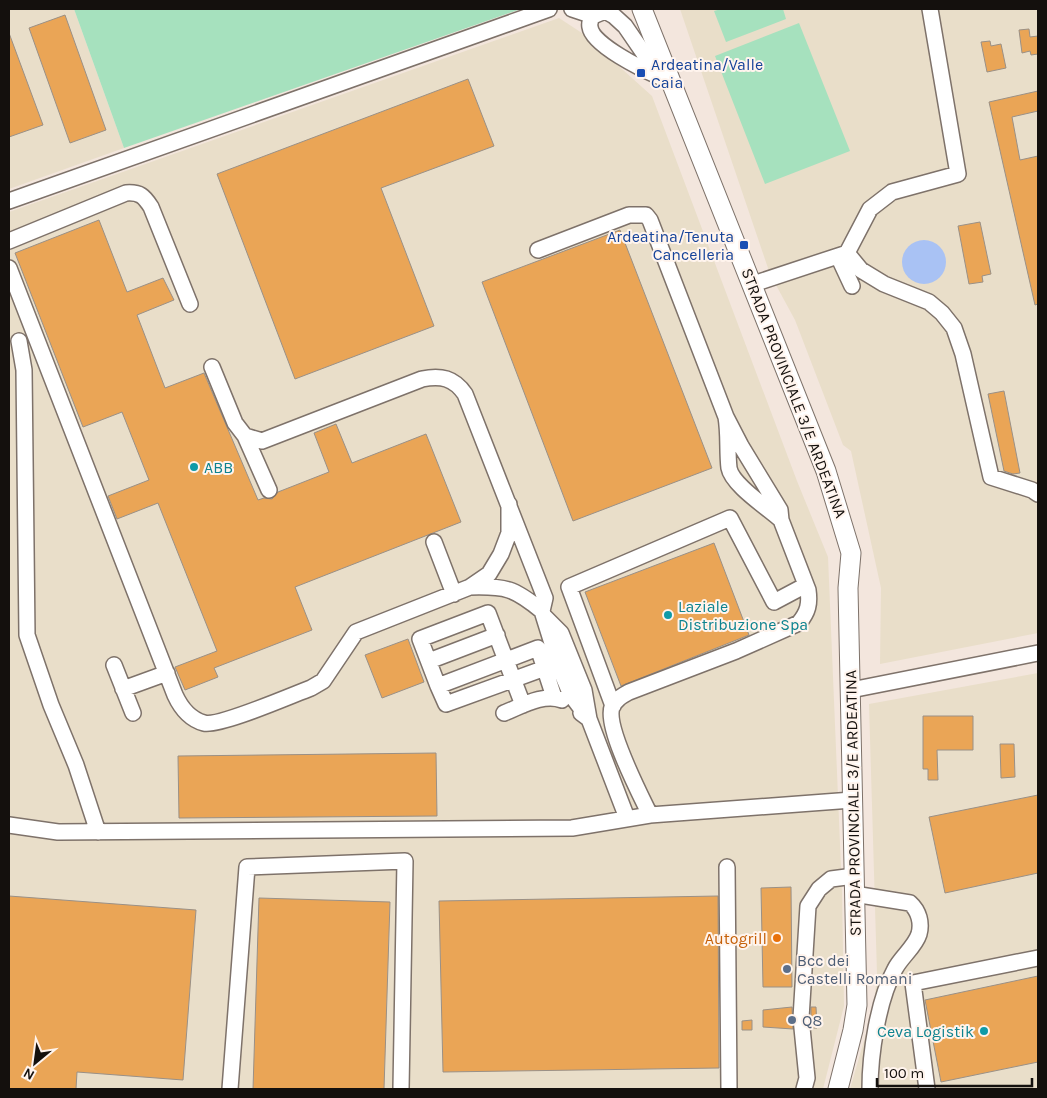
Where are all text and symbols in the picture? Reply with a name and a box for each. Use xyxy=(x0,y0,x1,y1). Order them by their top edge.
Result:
place label: Ardeatina/Valle Caia xyxy=(651,55,763,92)
marker: Ardeatina/Valle Caia xyxy=(635,67,647,79)
place label: Ardeatina/Tenuta Cancelleria xyxy=(607,227,734,264)
marker: Ardeatina/Tenuta Cancelleria xyxy=(738,239,750,251)
street label: STRADA PROVINCIALE 3/E ARDEATINA xyxy=(737,265,851,521)
place label: ABB xyxy=(204,458,233,477)
marker: ABB xyxy=(188,461,200,473)
place label: Laziale Distribuzione Spa xyxy=(678,597,808,634)
marker: Laziale Distribuzione Spa xyxy=(662,609,674,621)
street label: STRADA PROVINCIALE 3/E ARDEATINA xyxy=(841,670,865,936)
place label: Autogrill xyxy=(705,929,767,948)
marker: Autogrill xyxy=(771,932,783,944)
place label: Bcc dei Castelli Romani xyxy=(797,951,913,988)
marker: Bcc dei Castelli Romani xyxy=(781,963,793,975)
place label: Q8 xyxy=(802,1011,822,1030)
marker: Q8 xyxy=(786,1014,798,1026)
place label: Ceva Logistik xyxy=(877,1022,974,1041)
marker: Ceva Logistik xyxy=(978,1025,990,1037)
north arrow xyxy=(10,1038,60,1088)
scale bar xyxy=(877,1056,1032,1088)
text: N xyxy=(20,1064,37,1084)
text: 100 m xyxy=(884,1064,924,1082)

